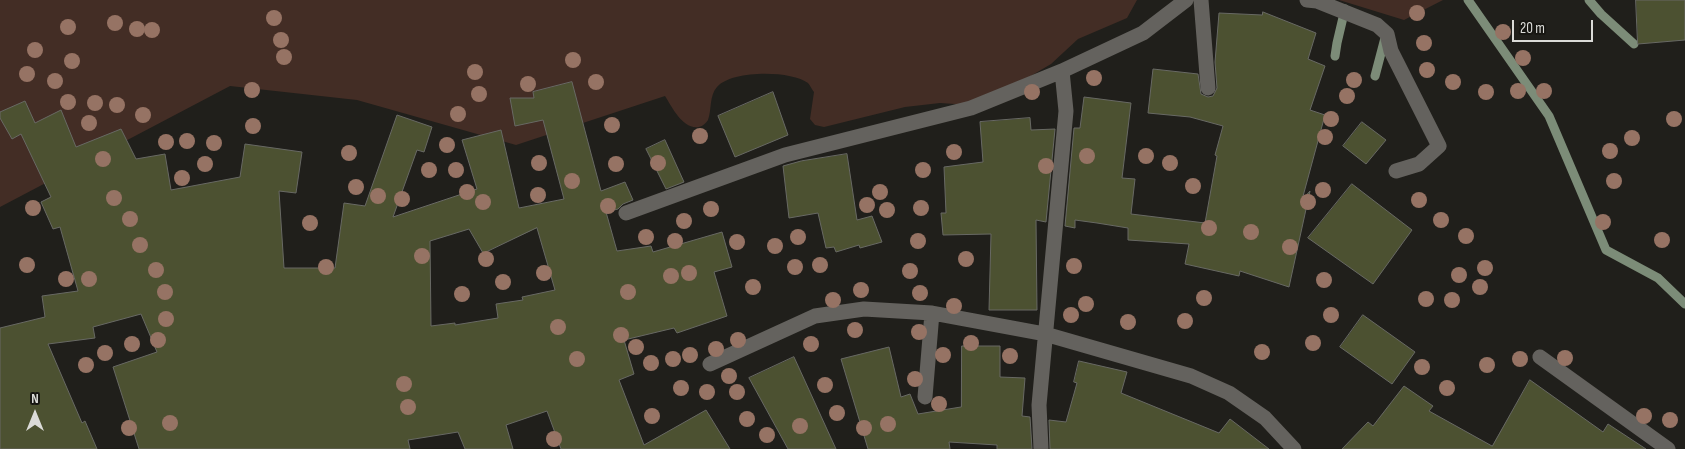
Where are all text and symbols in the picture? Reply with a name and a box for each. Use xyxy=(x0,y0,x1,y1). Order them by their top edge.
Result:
scale bar xyxy=(1515,10,1596,42)
text: 20 m xyxy=(1520,19,1545,38)
north arrow xyxy=(10,389,60,439)
text: N xyxy=(31,390,39,407)

